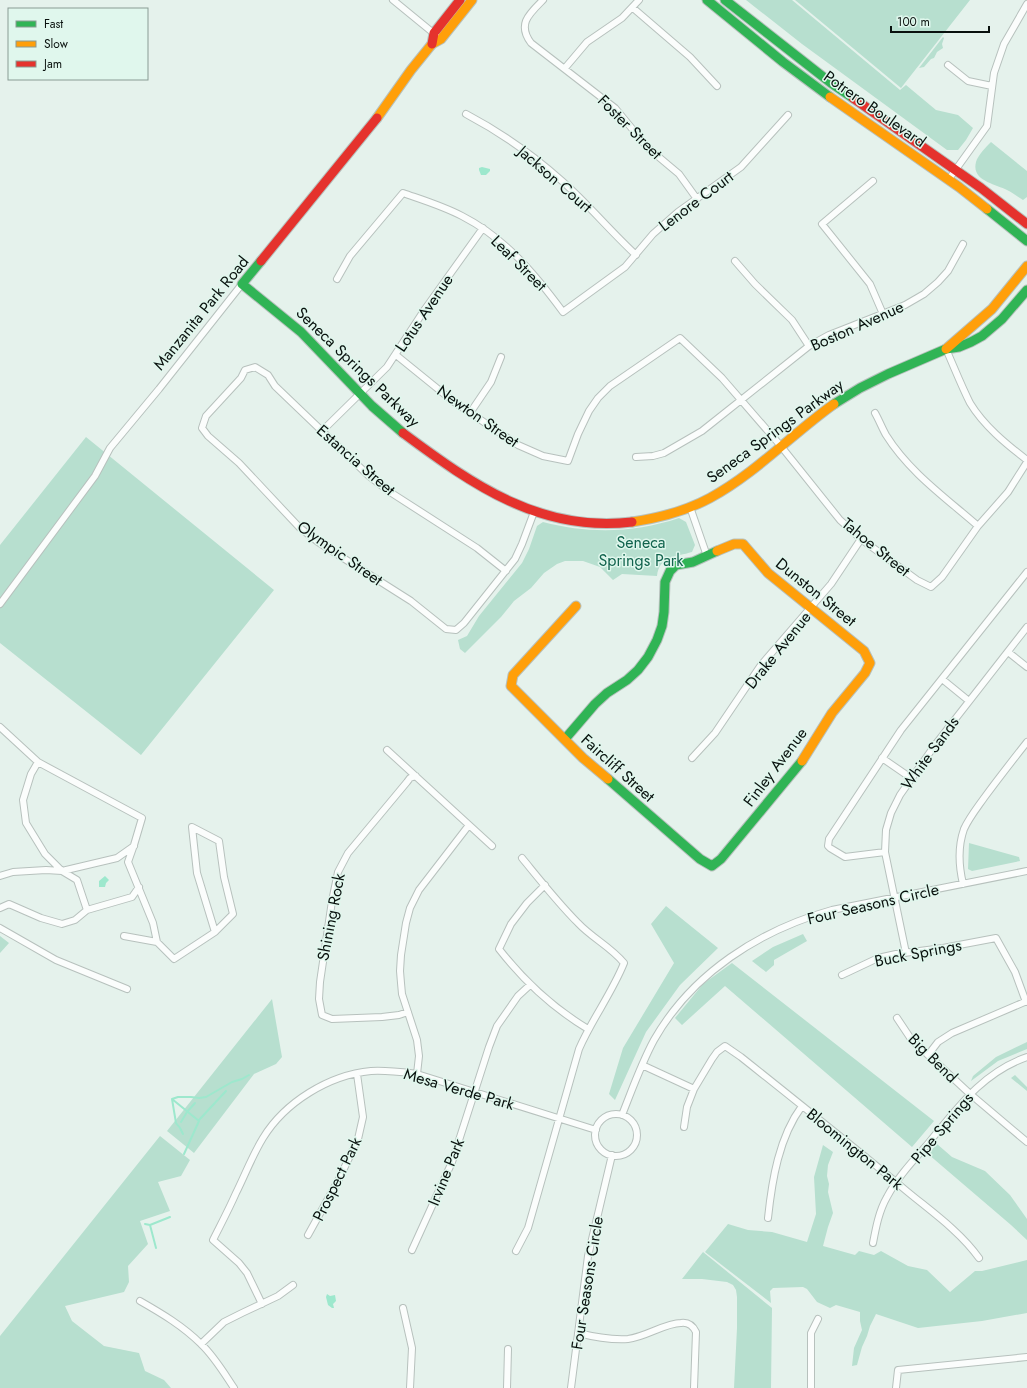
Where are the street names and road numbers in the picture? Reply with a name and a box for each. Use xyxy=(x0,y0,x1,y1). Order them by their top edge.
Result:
street label: Potrero Boulevard xyxy=(819,65,931,153)
street label: Foster Street xyxy=(592,89,668,165)
street label: Jackson Court xyxy=(511,139,597,218)
street label: Lenore Court xyxy=(654,165,738,237)
street label: Leaf Street xyxy=(486,230,552,296)
street label: Manzanita Park Road xyxy=(148,251,254,375)
street label: Lotus Avenue xyxy=(390,270,458,356)
street label: Boston Avenue xyxy=(807,295,907,357)
street label: Seneca Springs Parkway xyxy=(291,302,426,433)
street label: Seneca Springs Parkway xyxy=(702,373,849,489)
street label: Newton Street xyxy=(432,379,524,453)
street label: Estancia Street xyxy=(312,419,401,501)
street label: Tahoe Street xyxy=(837,512,915,582)
street label: Olympic Street xyxy=(293,515,388,591)
street label: Dunston Street xyxy=(771,552,861,632)
street label: Drake Avenue xyxy=(740,606,816,694)
street label: White Sands xyxy=(896,712,964,794)
street label: Finley Avenue xyxy=(738,723,812,811)
street label: Faircliff Street xyxy=(576,729,660,808)
street label: Shining Rock xyxy=(311,870,351,963)
street label: Four Seasons Circle xyxy=(805,878,941,930)
street label: Buck Springs xyxy=(872,933,964,973)
street label: Big Bend xyxy=(903,1028,963,1088)
street label: Mesa Verde Park xyxy=(401,1062,518,1116)
street label: Pipe Springs xyxy=(905,1087,979,1169)
street label: Bloomington Park xyxy=(802,1103,909,1196)
street label: Prospect Park xyxy=(307,1132,368,1225)
street label: Irvine Park xyxy=(422,1134,470,1209)
street label: Four Seasons Circle xyxy=(565,1215,609,1351)

